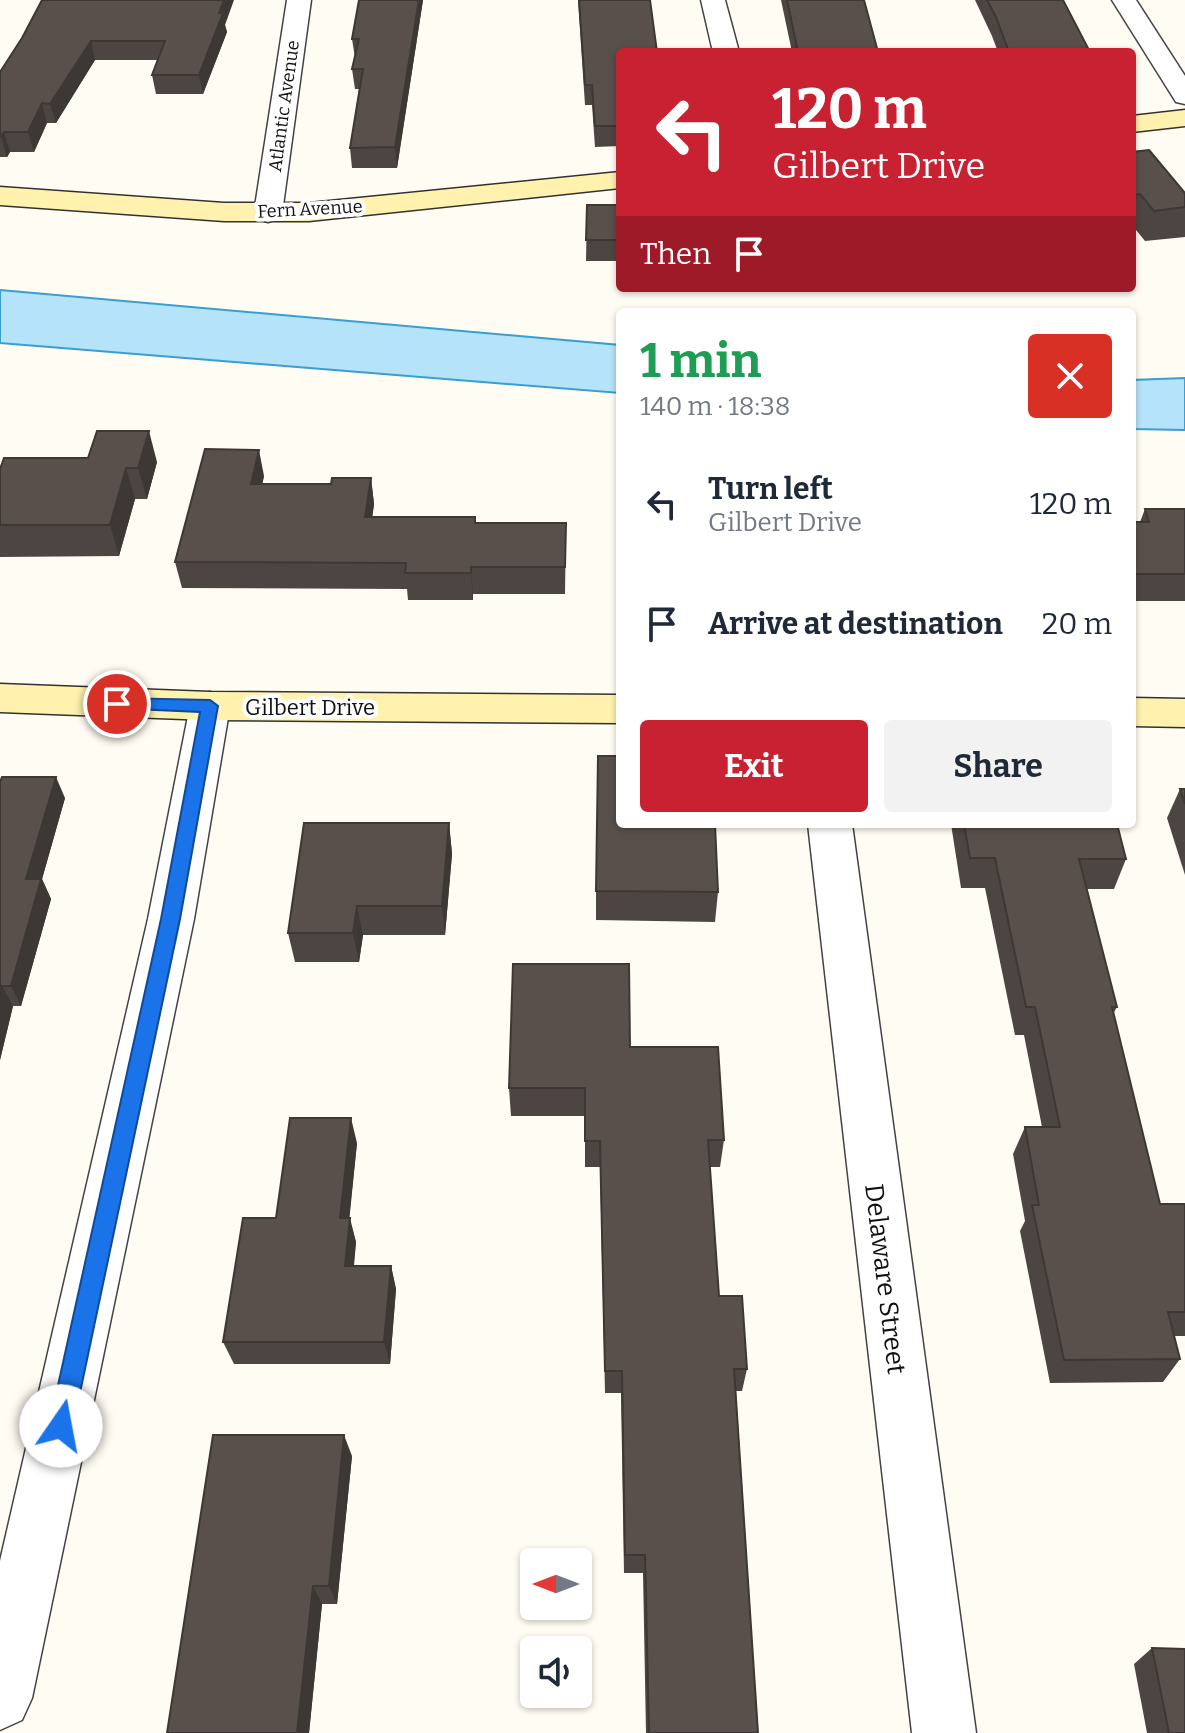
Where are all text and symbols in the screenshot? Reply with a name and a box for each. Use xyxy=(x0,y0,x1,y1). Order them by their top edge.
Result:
street label: Atlantic Avenue xyxy=(264,39,304,173)
text: 120 m xyxy=(772,76,927,143)
icon: left xyxy=(640,80,744,184)
text: Gilbert Drive xyxy=(772,144,985,188)
street label: Fern Avenue xyxy=(257,195,363,223)
icon: arrive xyxy=(727,232,771,276)
text: Then xyxy=(640,236,711,272)
text: 1 min xyxy=(640,332,761,390)
button: close xyxy=(1028,334,1112,418)
text: 140 m · 18:38 xyxy=(640,391,790,422)
text: Turn left xyxy=(708,471,833,507)
icon: left xyxy=(640,482,684,526)
text: 120 m xyxy=(1030,486,1112,522)
text: Gilbert Drive xyxy=(708,507,862,538)
icon: arrive xyxy=(640,602,684,646)
text: Arrive at destination xyxy=(708,606,1003,642)
text: 20 m xyxy=(1042,606,1112,642)
pin xyxy=(83,670,151,738)
icon: arrive xyxy=(95,682,139,726)
street label: Gilbert Drive xyxy=(245,694,375,721)
button: Exit xyxy=(640,720,868,812)
button: Share xyxy=(884,720,1112,812)
street label: Delaware Street xyxy=(858,1182,912,1377)
position arrow xyxy=(19,1384,103,1468)
north arrow xyxy=(520,1548,592,1620)
map controls xyxy=(520,1548,592,1708)
button: sound xyxy=(520,1636,592,1708)

